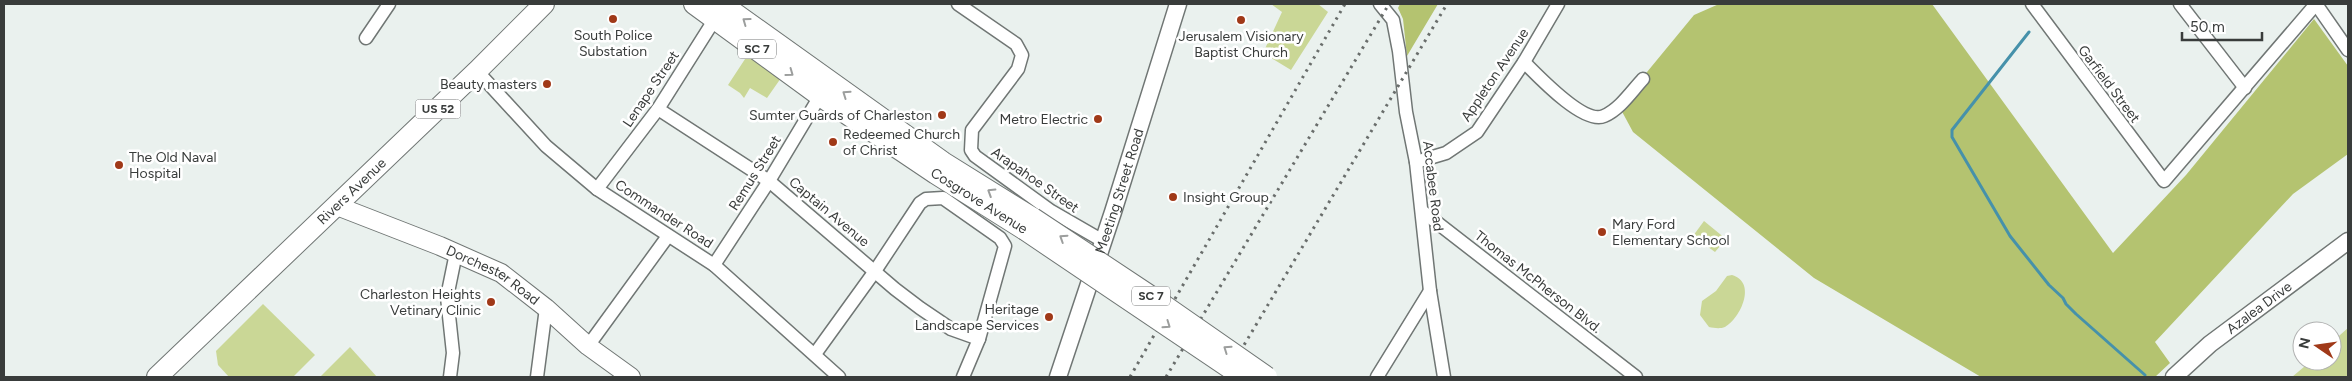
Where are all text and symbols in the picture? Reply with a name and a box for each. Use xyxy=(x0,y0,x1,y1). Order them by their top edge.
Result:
scale bar xyxy=(2182,10,2262,42)
marker: South Police Substation xyxy=(607,13,619,25)
marker: Jerusalem Visionary Baptist Church xyxy=(1235,14,1247,26)
one-way arrow xyxy=(742,18,752,27)
text: 50 m xyxy=(2190,18,2225,36)
street label: Appleton Avenue xyxy=(1458,25,1533,125)
place label: South Police Substation xyxy=(574,27,653,60)
place label: Jerusalem Visionary Baptist Church xyxy=(1178,28,1304,61)
road number: SC 7 xyxy=(738,40,776,59)
street label: Garfield Street xyxy=(2074,42,2144,126)
street label: Lenape Street xyxy=(619,48,683,130)
one-way arrow xyxy=(784,68,793,76)
place label: Beauty masters xyxy=(440,76,537,93)
marker: Beauty masters xyxy=(541,78,553,90)
one-way arrow xyxy=(842,91,852,100)
road number: US 52 xyxy=(416,100,460,118)
place label: Sumter Guards of Charleston xyxy=(749,107,932,124)
marker: Sumter Guards of Charleston xyxy=(936,109,948,121)
place label: Metro Electric xyxy=(999,111,1088,128)
marker: Metro Electric xyxy=(1092,113,1104,125)
place label: Redeemed Church of Christ xyxy=(843,126,960,159)
street label: Meeting Street Road xyxy=(1091,126,1147,255)
street label: Remus Street xyxy=(725,132,785,214)
marker: Redeemed Church of Christ xyxy=(827,136,839,148)
street label: Accabee Road xyxy=(1419,140,1447,232)
street label: Arapahoe Street xyxy=(988,143,1082,217)
place label: The Old Naval Hospital xyxy=(129,149,216,182)
street label: Rivers Avenue xyxy=(313,154,390,228)
marker: The Old Naval Hospital xyxy=(113,159,125,171)
street label: Cosgrove Avenue xyxy=(927,164,1031,238)
street label: Captain Avenue xyxy=(785,173,873,251)
street label: Commander Road xyxy=(612,176,716,252)
one-way arrow xyxy=(988,189,997,199)
place label: Insight Group xyxy=(1183,189,1269,206)
marker: Insight Group xyxy=(1167,191,1179,203)
place label: Mary Ford Elementary School xyxy=(1612,216,1730,249)
marker: Mary Ford Elementary School xyxy=(1596,226,1608,238)
street label: Thomas McPherson Blvd. xyxy=(1471,227,1605,337)
one-way arrow xyxy=(1060,235,1069,244)
street label: Dorchester Road xyxy=(444,241,543,308)
street label: Azalea Drive xyxy=(2223,277,2295,337)
place label: Charleston Heights Vetinary Clinic xyxy=(360,286,481,319)
road number: SC 7 xyxy=(1132,286,1170,306)
marker: Charleston Heights Vetinary Clinic xyxy=(485,296,497,308)
place label: Heritage Landscape Services xyxy=(915,301,1039,334)
marker: Heritage Landscape Services xyxy=(1043,311,1055,323)
one-way arrow xyxy=(1162,319,1171,328)
north arrow xyxy=(2292,321,2342,371)
text: N xyxy=(2295,336,2314,350)
one-way arrow xyxy=(1223,346,1233,355)

